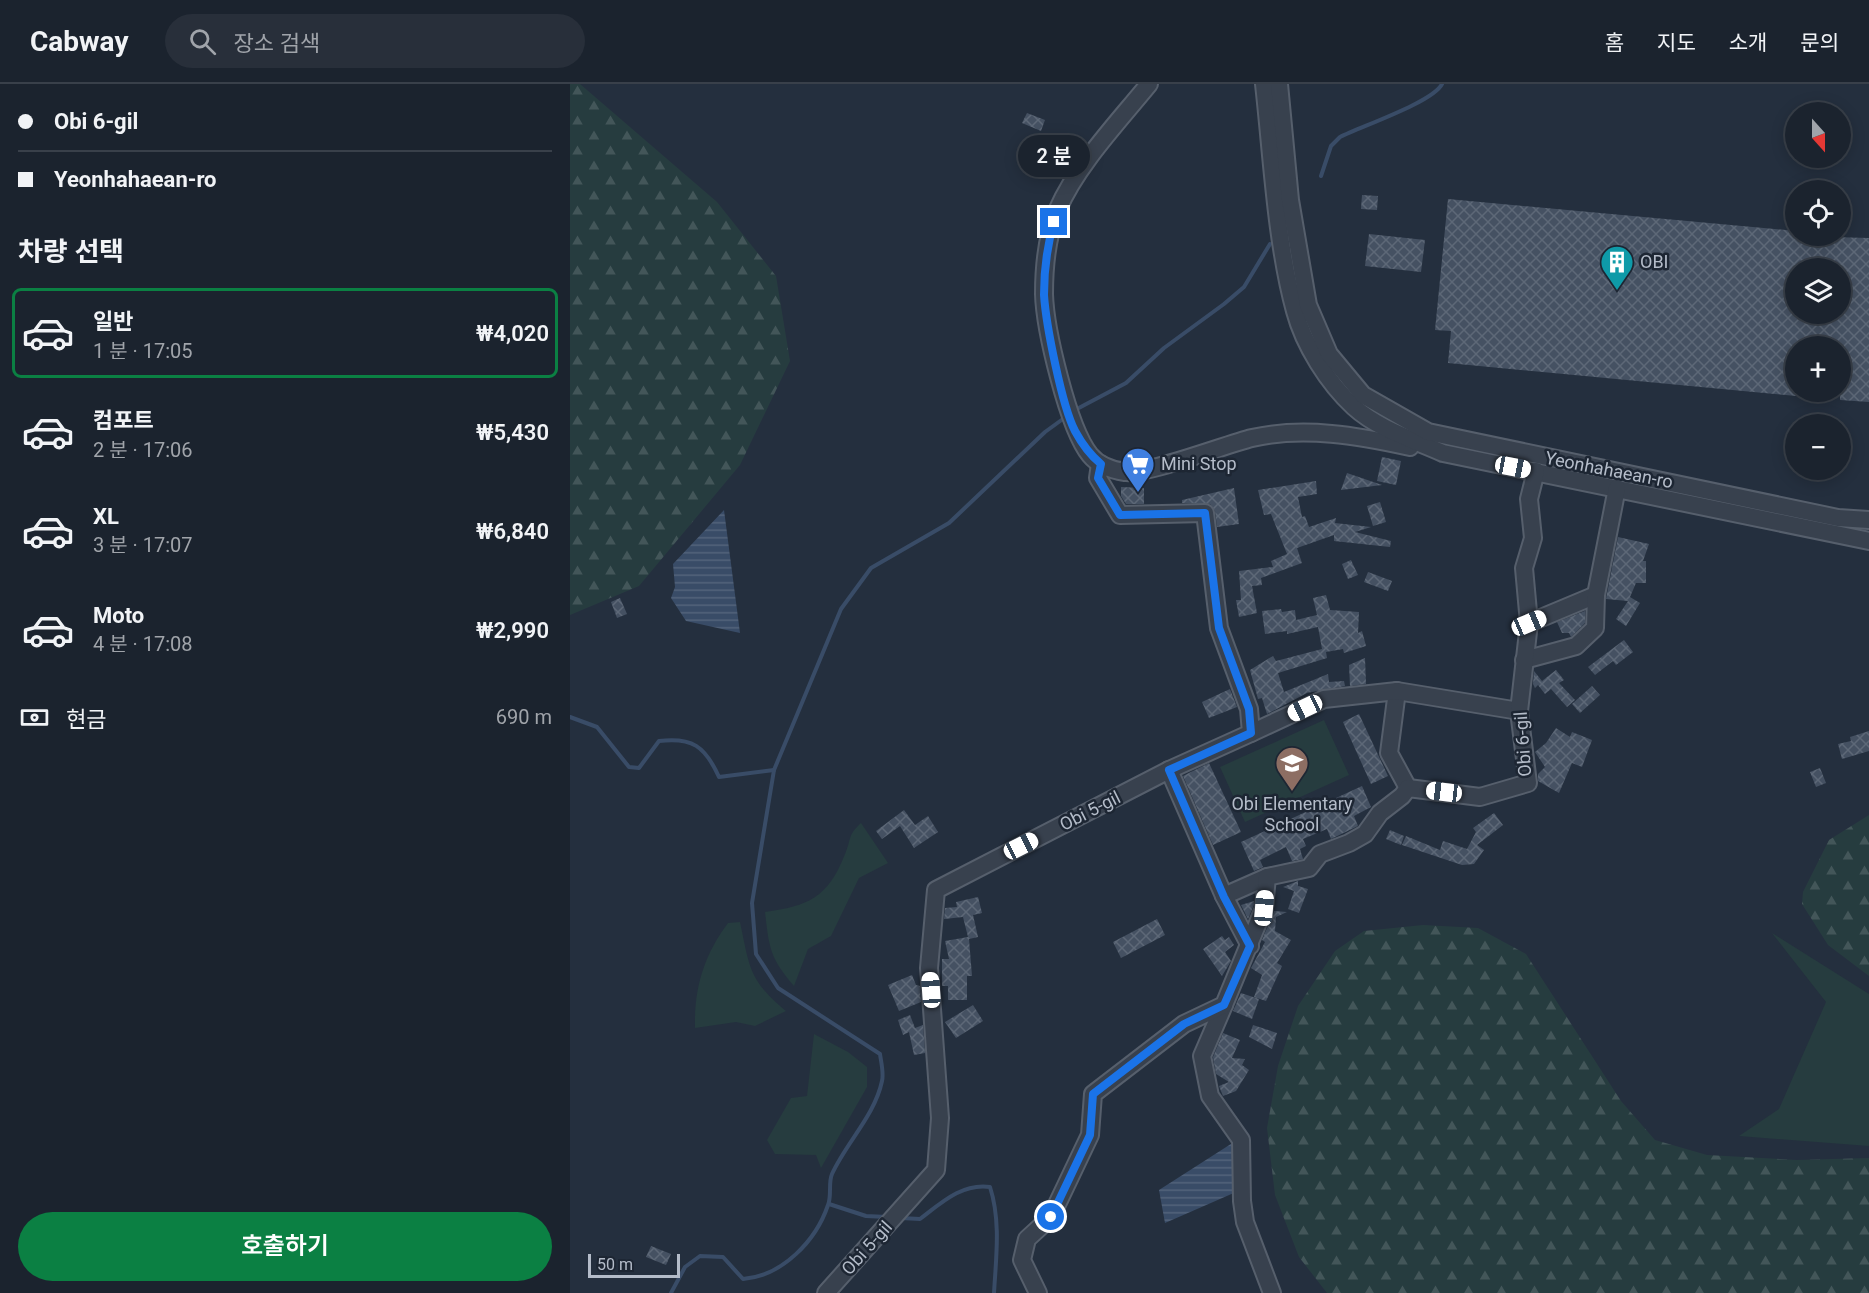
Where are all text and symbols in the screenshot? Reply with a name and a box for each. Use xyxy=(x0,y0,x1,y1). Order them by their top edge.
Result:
search box xyxy=(165,14,585,68)
text: Cabway xyxy=(30,25,129,58)
icon: search xyxy=(186,25,219,58)
text: 장소 검색 xyxy=(234,31,320,56)
text: 홈 xyxy=(1605,31,1624,55)
text: 지도 xyxy=(1657,31,1696,55)
text: 소개 xyxy=(1729,31,1767,55)
text: 문의 xyxy=(1800,31,1839,55)
north arrow xyxy=(1785,102,1851,168)
map controls xyxy=(1785,102,1851,480)
text: Obi 6-gil xyxy=(54,109,138,134)
callout: 2 분 xyxy=(1018,135,1090,177)
text: 2 분 xyxy=(1037,144,1071,168)
text: Yeonhahaean-ro xyxy=(54,167,217,192)
button: locate xyxy=(1785,180,1851,246)
route end xyxy=(1040,208,1067,235)
text: 차량 선택 xyxy=(18,236,124,268)
building icon: OBI xyxy=(1599,244,1635,291)
place label: OBI xyxy=(1640,251,1669,272)
button: layers xyxy=(1785,258,1851,324)
icon: car xyxy=(21,306,75,360)
text: 일반 xyxy=(93,309,133,334)
text: ₩4,020 xyxy=(476,321,549,346)
button: + xyxy=(1785,336,1851,402)
text: 1 분 · 17:05 xyxy=(93,339,193,363)
icon: car xyxy=(21,405,75,459)
text: 컴포트 xyxy=(93,408,154,433)
button: − xyxy=(1785,414,1851,480)
text: ₩5,430 xyxy=(476,420,549,445)
text: 2 분 · 17:06 xyxy=(93,438,193,462)
supermarket icon: Mini Stop xyxy=(1120,446,1156,493)
street label: Yeonhahaean-ro xyxy=(1543,447,1675,492)
place label: Mini Stop xyxy=(1161,453,1237,474)
car xyxy=(1494,455,1532,479)
icon: car xyxy=(21,504,75,558)
text: XL xyxy=(93,504,119,529)
text: ₩6,840 xyxy=(476,519,549,544)
text: 3 분 · 17:07 xyxy=(93,533,193,557)
icon: car xyxy=(21,603,75,657)
text: Moto xyxy=(93,603,144,628)
car xyxy=(1509,608,1549,638)
text: ₩2,990 xyxy=(476,618,549,643)
text: 4 분 · 17:08 xyxy=(93,632,193,656)
car xyxy=(1285,692,1325,724)
icon: cash xyxy=(18,701,51,734)
text: 690 m xyxy=(496,705,552,729)
text: 현금 xyxy=(66,707,106,732)
street label: Obi 6-gil xyxy=(1510,711,1535,777)
school or university icon: Obi Elementary School xyxy=(1274,745,1310,792)
car xyxy=(1425,781,1463,803)
street label: Obi 5-gil xyxy=(1056,786,1124,835)
place label: Obi Elementary School xyxy=(1231,793,1353,835)
car xyxy=(1001,830,1041,862)
car xyxy=(1253,889,1275,927)
car xyxy=(921,971,941,1009)
route start xyxy=(1037,1203,1064,1230)
button: 호출하기 xyxy=(18,1212,552,1281)
street label: Obi 5-gil xyxy=(837,1216,896,1279)
scale bar xyxy=(588,1251,680,1278)
text: 50 m xyxy=(597,1255,633,1274)

